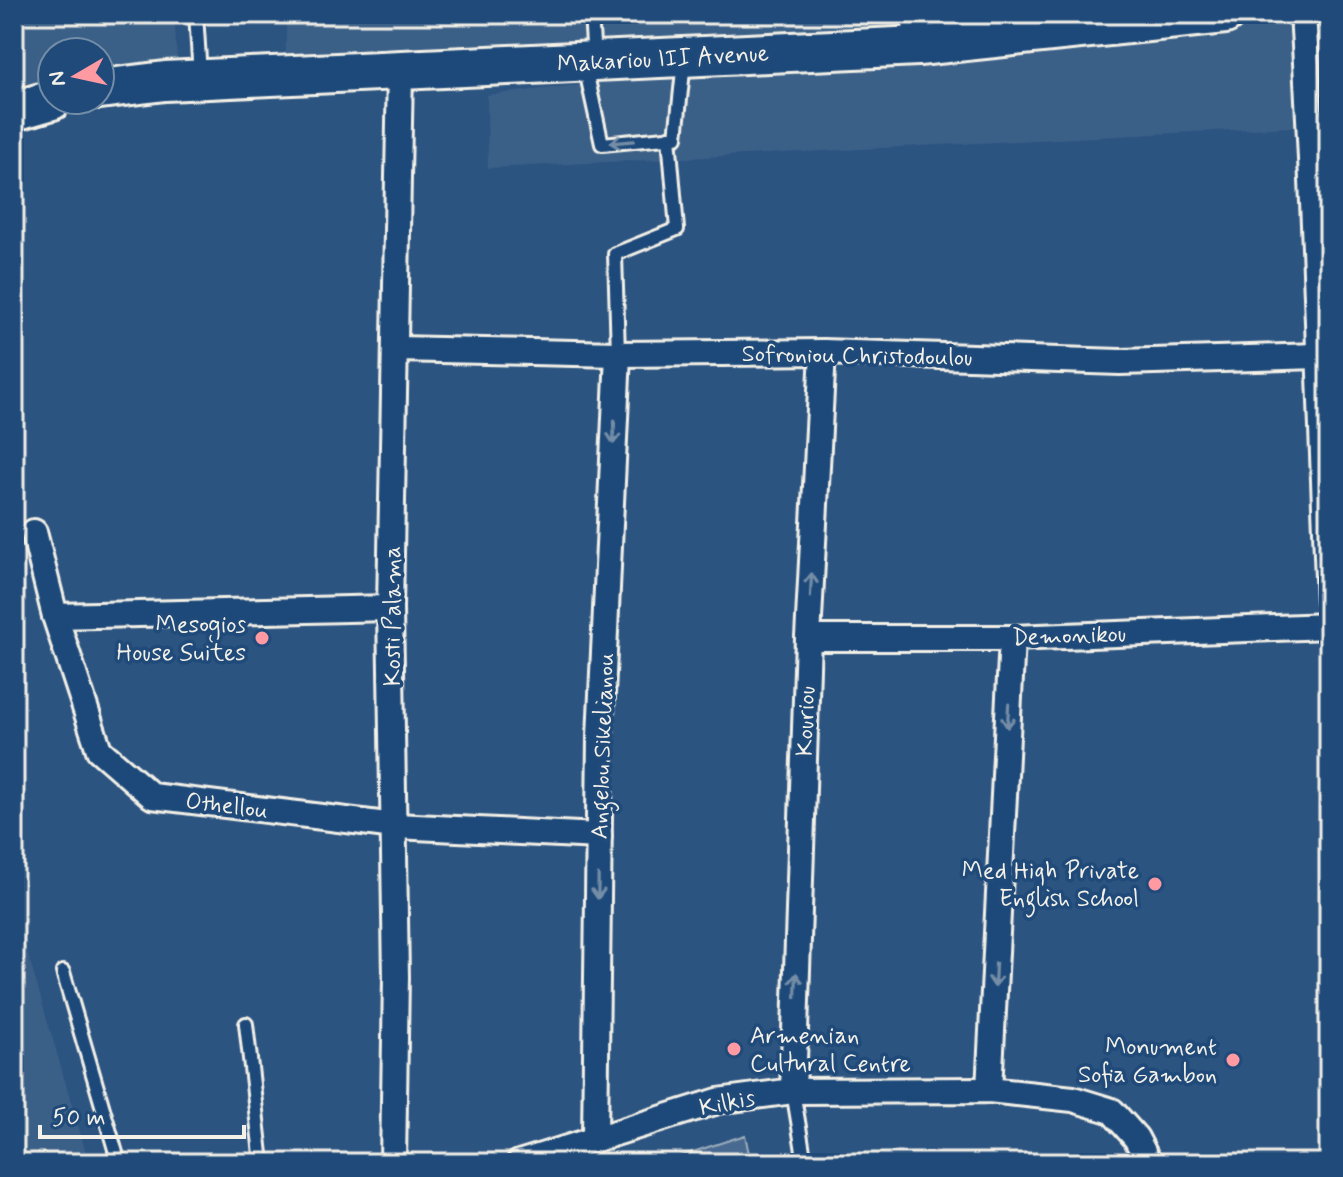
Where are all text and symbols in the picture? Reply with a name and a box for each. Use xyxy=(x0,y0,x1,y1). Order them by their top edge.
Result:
north arrow xyxy=(36,36,116,116)
street label: Makariou III Avenue xyxy=(556,38,770,81)
text: N xyxy=(43,69,73,88)
one-way arrow xyxy=(609,134,636,149)
street label: Sofroniou Christodoulou xyxy=(741,339,973,374)
one-way arrow xyxy=(606,418,621,445)
street label: Kosti Palama xyxy=(378,546,409,686)
one-way arrow xyxy=(804,572,819,599)
place label: Mesogios House Suites xyxy=(117,610,246,669)
street label: Demonikou xyxy=(1011,619,1127,654)
marker: Mesogios House Suites xyxy=(253,629,271,647)
street label: Angelou Sikelianou xyxy=(585,652,625,840)
street label: Kouriou xyxy=(790,685,823,757)
one-way arrow xyxy=(1000,702,1015,729)
street label: Othellou xyxy=(184,786,270,827)
place label: Med High Private English School xyxy=(962,856,1139,918)
one-way arrow xyxy=(591,873,606,900)
marker: Med High Private English School xyxy=(1146,875,1164,893)
one-way arrow xyxy=(987,961,1002,988)
one-way arrow xyxy=(789,972,804,999)
place label: Armenian Cultural Centre xyxy=(750,1021,911,1080)
place label: Monument Sofia Gambon xyxy=(1078,1032,1217,1091)
marker: Armenian Cultural Centre xyxy=(725,1040,743,1058)
marker: Monument Sofia Gambon xyxy=(1224,1051,1242,1069)
street label: Kilkis xyxy=(697,1083,758,1124)
scale bar xyxy=(40,1089,244,1139)
text: 50 m xyxy=(52,1103,106,1134)

